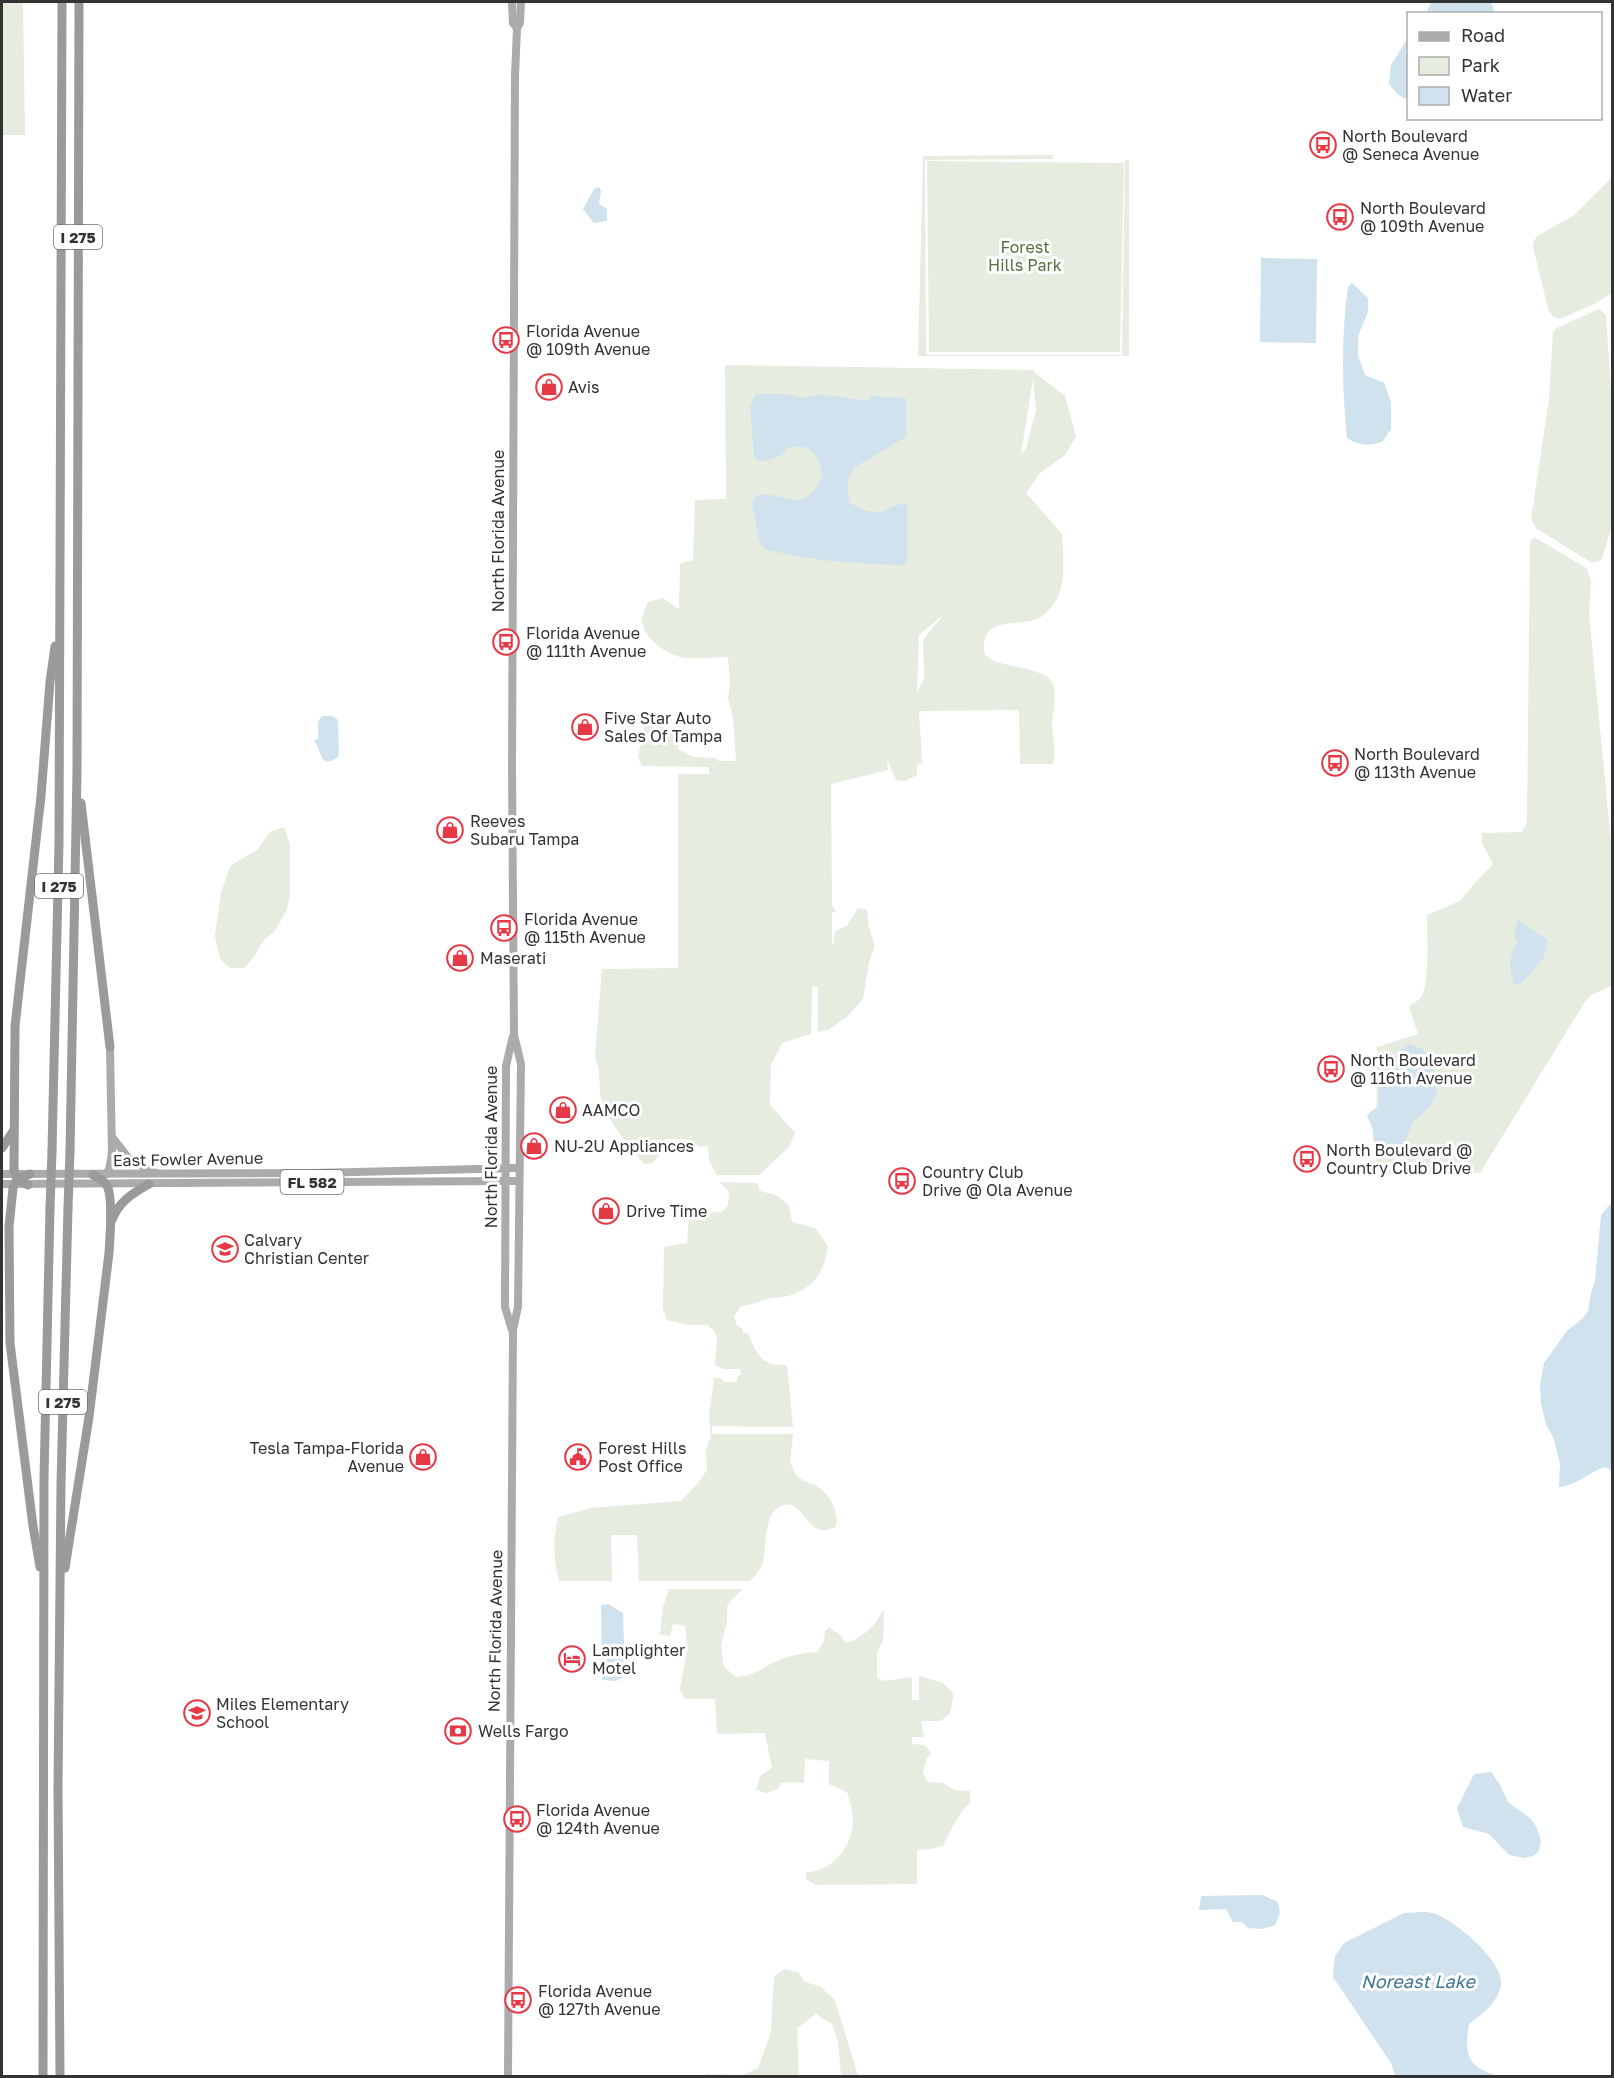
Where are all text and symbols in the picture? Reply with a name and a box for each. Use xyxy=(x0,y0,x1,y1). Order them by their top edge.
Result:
legend xyxy=(1407,12,1602,120)
text: Road xyxy=(1461,24,1505,46)
text: Park xyxy=(1461,54,1500,76)
text: Water xyxy=(1461,84,1512,106)
place label: North Boulevard @ Seneca Avenue xyxy=(1342,126,1479,164)
bus stop icon: North Boulevard @ Seneca Avenue xyxy=(1308,130,1338,160)
place label: North Boulevard @ 109th Avenue xyxy=(1360,198,1486,236)
bus stop icon: North Boulevard @ 109th Avenue xyxy=(1325,202,1355,232)
road number: I 275 xyxy=(54,225,102,249)
park label: Forest Hills Park xyxy=(988,237,1062,275)
place label: Florida Avenue @ 109th Avenue xyxy=(526,321,650,359)
bus stop icon: Florida Avenue @ 109th Avenue xyxy=(491,325,521,355)
shop icon: Avis xyxy=(534,372,564,402)
place label: Avis xyxy=(568,377,600,397)
street label: North Florida Avenue xyxy=(488,450,508,612)
place label: Florida Avenue @ 111th Avenue xyxy=(526,623,646,661)
bus stop icon: Florida Avenue @ 111th Avenue xyxy=(491,627,521,657)
place label: Five Star Auto Sales Of Tampa xyxy=(604,708,722,746)
shop icon: Five Star Auto Sales Of Tampa xyxy=(570,712,600,742)
place label: North Boulevard @ 113th Avenue xyxy=(1354,744,1480,782)
bus stop icon: North Boulevard @ 113th Avenue xyxy=(1320,748,1350,778)
place label: Reeves Subaru Tampa xyxy=(470,811,579,849)
shop icon: Reeves Subaru Tampa xyxy=(435,815,465,845)
road number: I 275 xyxy=(35,874,83,898)
place label: Florida Avenue @ 115th Avenue xyxy=(524,909,646,947)
bus stop icon: Florida Avenue @ 115th Avenue xyxy=(489,913,519,943)
shop icon: Maserati xyxy=(445,943,475,973)
place label: Maserati xyxy=(480,948,546,968)
place label: North Boulevard @ 116th Avenue xyxy=(1350,1050,1476,1088)
bus stop icon: North Boulevard @ 116th Avenue xyxy=(1316,1054,1346,1084)
street label: North Florida Avenue xyxy=(481,1066,501,1228)
shop icon: AAMCO xyxy=(548,1095,578,1125)
place label: AAMCO xyxy=(582,1100,640,1120)
shop icon: NU-2U Appliances xyxy=(519,1131,549,1161)
place label: NU-2U Appliances xyxy=(554,1136,694,1156)
place label: North Boulevard @ Country Club Drive xyxy=(1326,1140,1472,1178)
bus stop icon: North Boulevard @ Country Club Drive xyxy=(1292,1144,1322,1174)
street label: East Fowler Avenue xyxy=(113,1148,263,1170)
place label: Country Club Drive @ Ola Avenue xyxy=(922,1162,1072,1200)
bus stop icon: Country Club Drive @ Ola Avenue xyxy=(887,1166,917,1196)
road number: FL 582 xyxy=(280,1170,344,1194)
shop icon: Drive Time xyxy=(591,1196,621,1226)
place label: Drive Time xyxy=(626,1201,707,1221)
place label: Calvary Christian Center xyxy=(244,1230,369,1268)
school or university icon: Calvary Christian Center xyxy=(210,1234,240,1264)
road number: I 275 xyxy=(39,1390,87,1414)
place label: Tesla Tampa-Florida Avenue xyxy=(249,1438,404,1476)
place label: Forest Hills Post Office xyxy=(598,1438,686,1476)
shop icon: Tesla Tampa-Florida Avenue xyxy=(408,1442,438,1472)
public building icon: Forest Hills Post Office xyxy=(563,1442,593,1472)
street label: North Florida Avenue xyxy=(484,1550,506,1712)
place label: Lamplighter Motel xyxy=(592,1640,685,1678)
hotel icon: Lamplighter Motel xyxy=(557,1644,587,1674)
place label: Miles Elementary School xyxy=(216,1694,349,1732)
school or university icon: Miles Elementary School xyxy=(182,1698,212,1728)
bank icon: Wells Fargo xyxy=(443,1716,473,1746)
place label: Wells Fargo xyxy=(478,1721,568,1741)
place label: Florida Avenue @ 124th Avenue xyxy=(536,1800,660,1838)
bus stop icon: Florida Avenue @ 124th Avenue xyxy=(502,1804,532,1834)
water label: Noreast Lake xyxy=(1361,1970,1477,1992)
place label: Florida Avenue @ 127th Avenue xyxy=(538,1981,661,2019)
bus stop icon: Florida Avenue @ 127th Avenue xyxy=(503,1985,533,2015)

